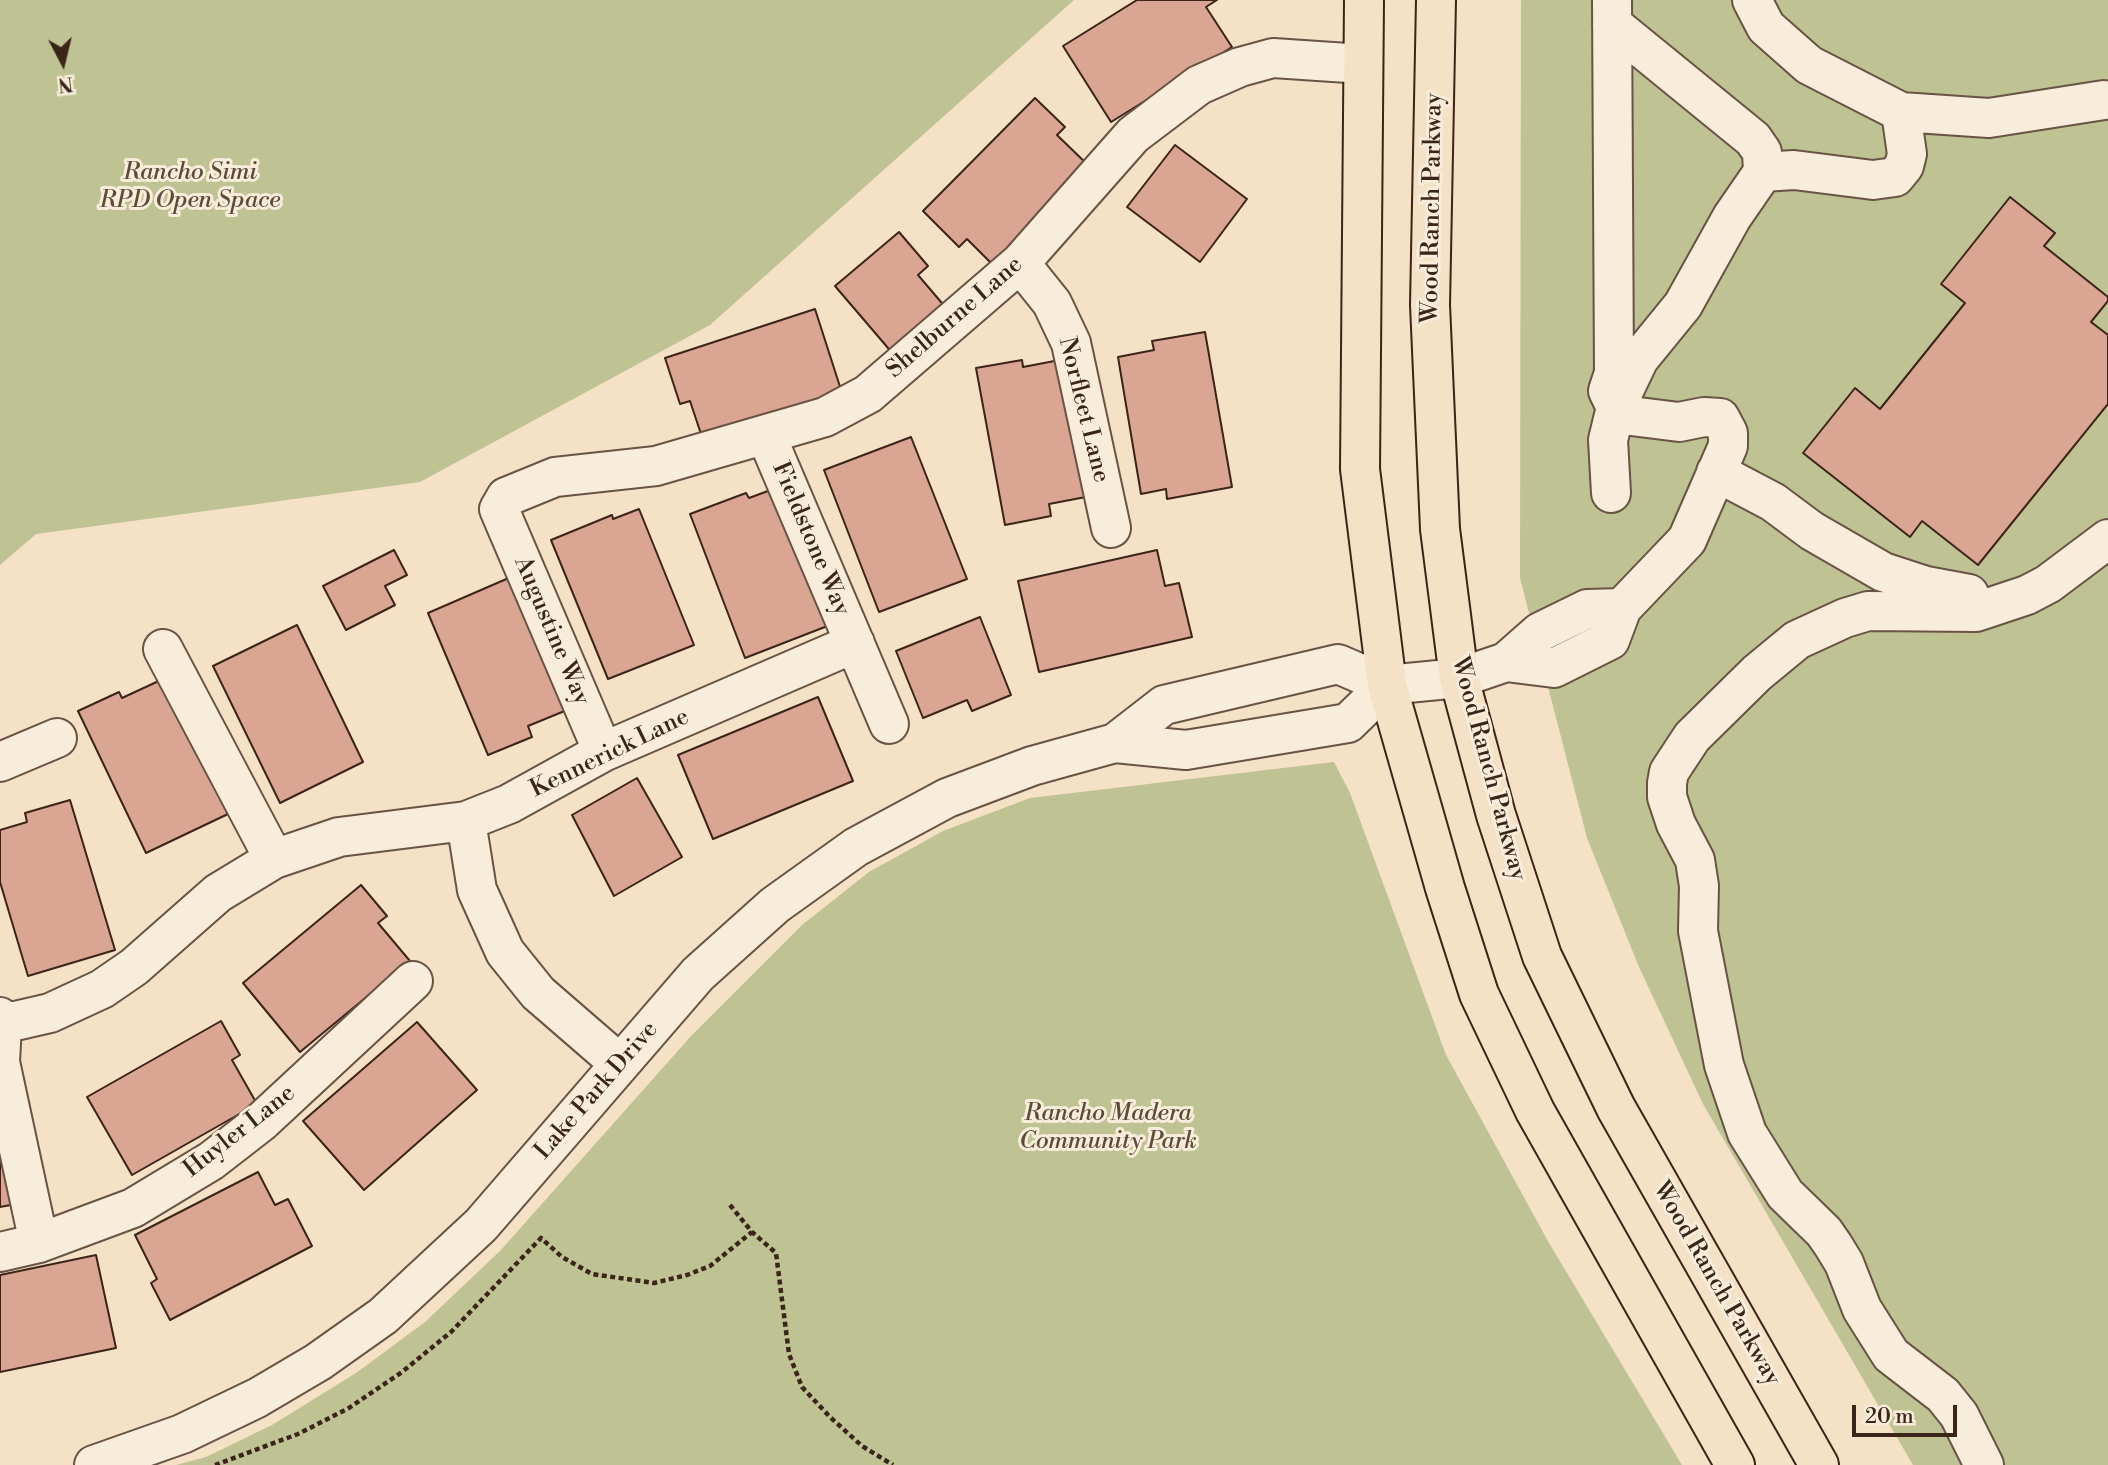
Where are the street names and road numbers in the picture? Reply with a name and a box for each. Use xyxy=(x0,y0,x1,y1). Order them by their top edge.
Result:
street label: Wood Ranch Parkway xyxy=(1417,92,1449,324)
street label: Shelburne Lane xyxy=(881,251,1029,385)
street label: Norfleet Lane xyxy=(1051,334,1115,486)
street label: Fieldstone Way xyxy=(765,458,855,620)
street label: Augustine Way xyxy=(507,552,595,710)
street label: Wood Ranch Parkway xyxy=(1444,654,1532,884)
street label: Kennerick Lane xyxy=(526,703,694,805)
street label: Lake Park Drive xyxy=(529,1016,665,1166)
street label: Huyler Lane xyxy=(179,1080,301,1184)
street label: Wood Ranch Parkway xyxy=(1646,1177,1786,1391)

